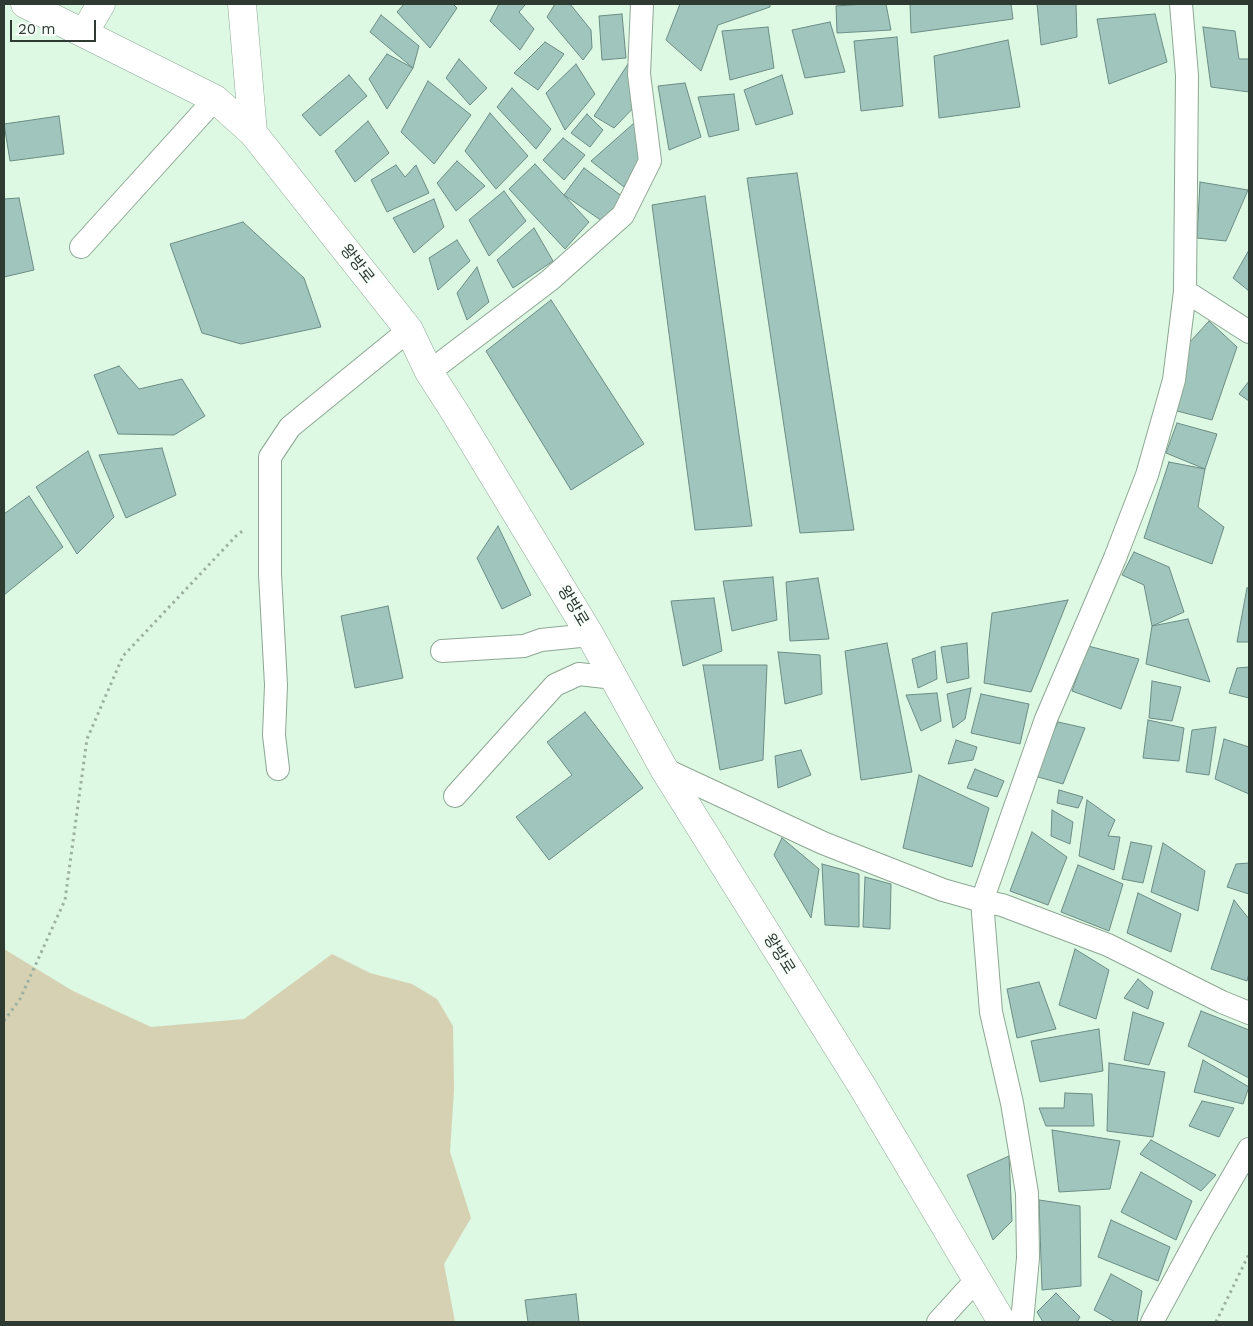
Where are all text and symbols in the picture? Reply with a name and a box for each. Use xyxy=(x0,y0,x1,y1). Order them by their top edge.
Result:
scale bar xyxy=(12,10,99,42)
text: 20 m xyxy=(18,20,56,38)
street label: 왕방로 xyxy=(336,241,378,287)
street label: 왕방로 xyxy=(553,582,593,630)
street label: 왕방로 xyxy=(759,930,799,978)

